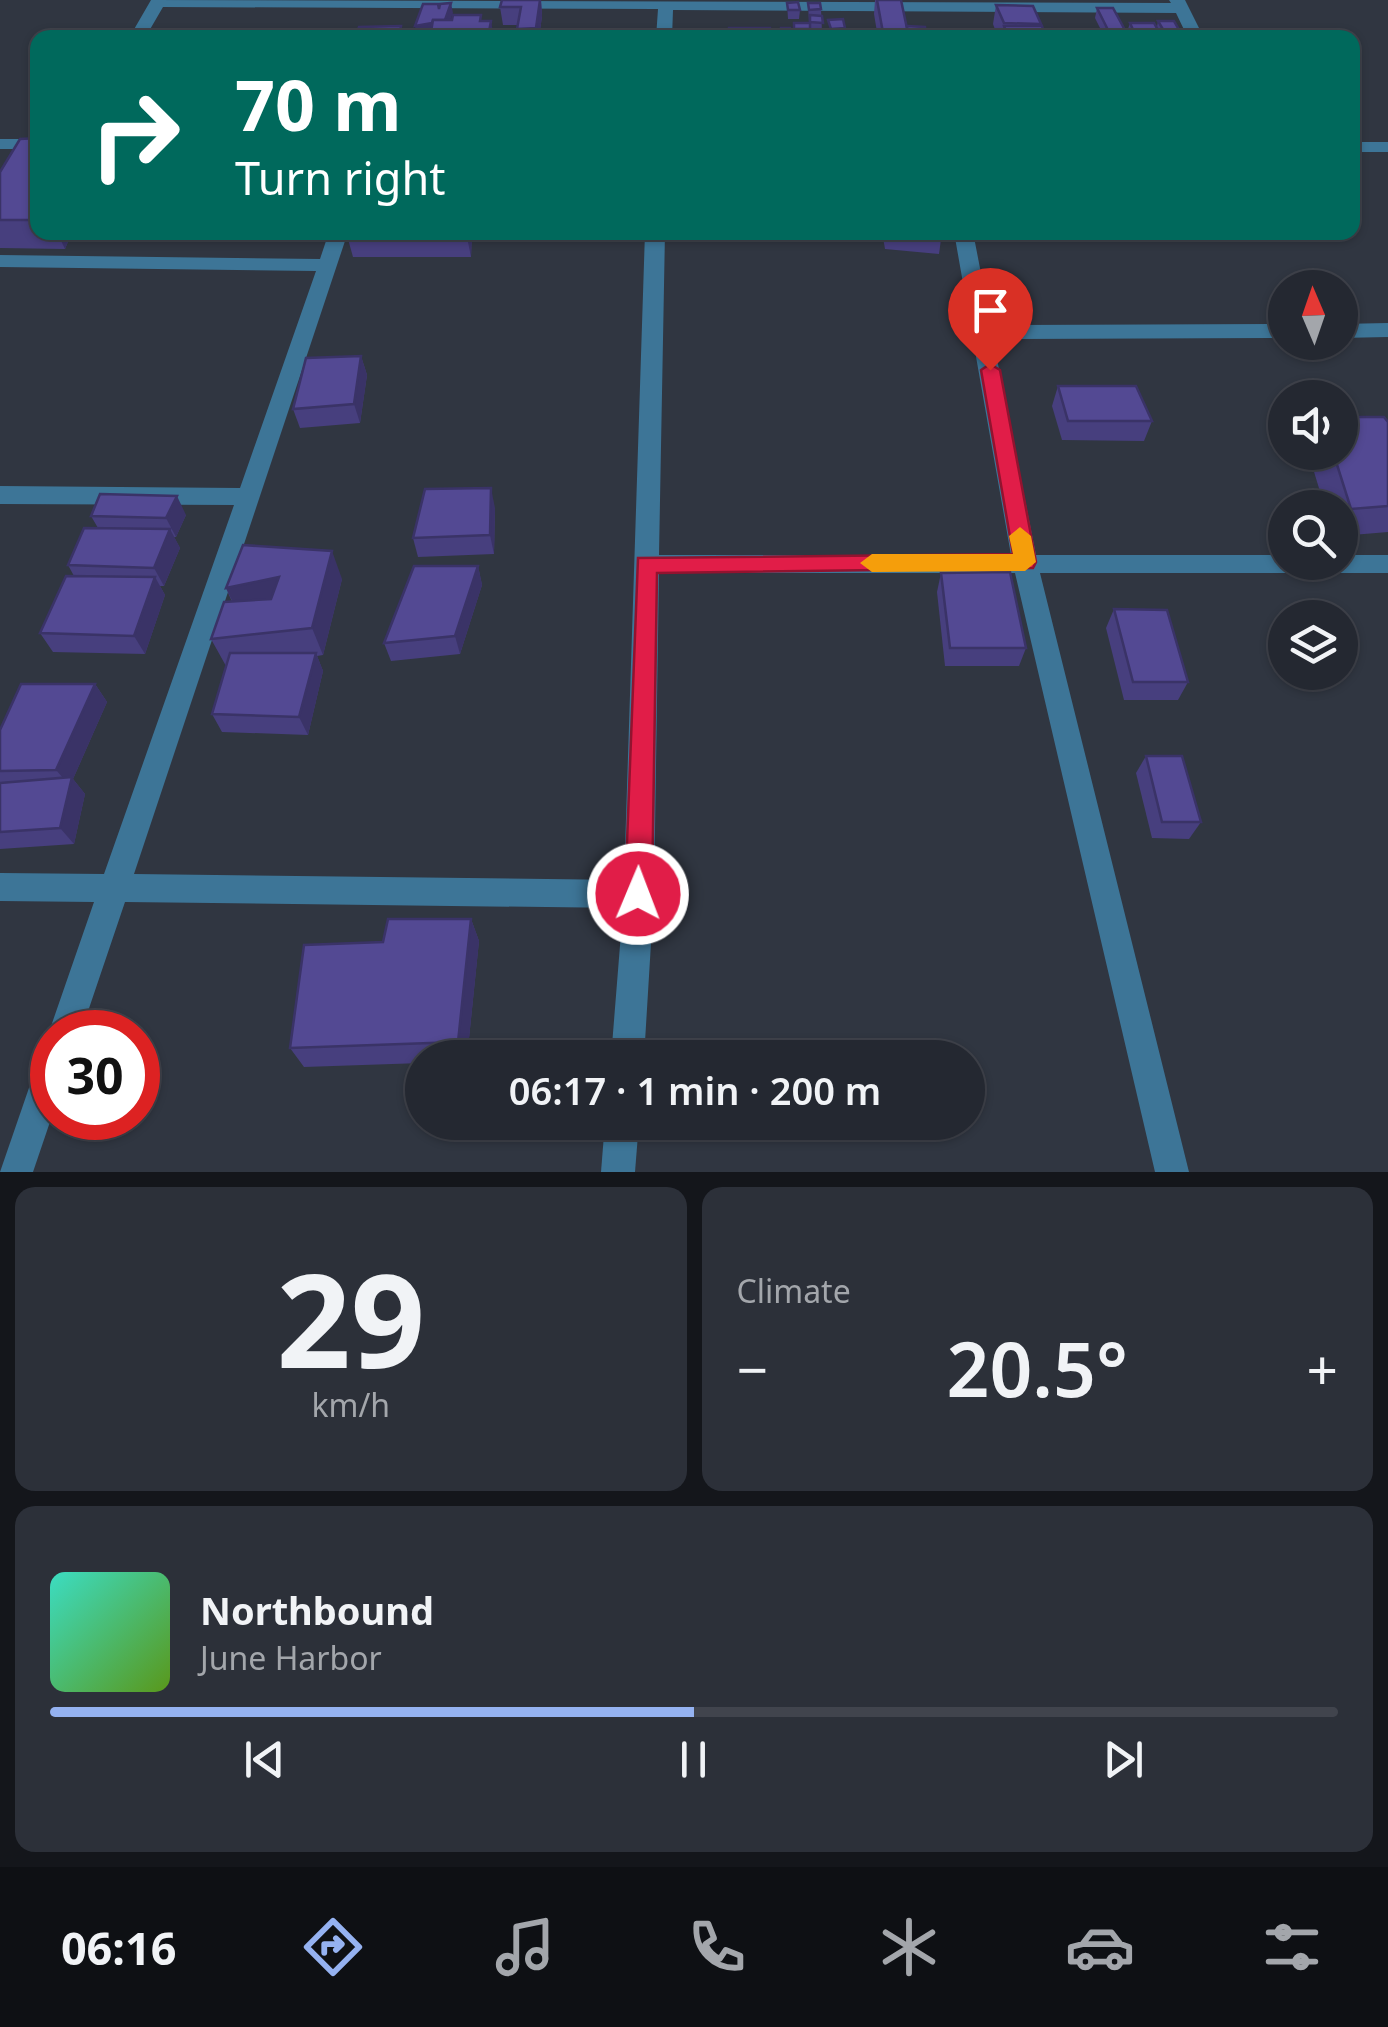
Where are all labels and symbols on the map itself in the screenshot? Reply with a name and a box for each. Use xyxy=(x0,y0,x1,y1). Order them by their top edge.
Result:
pin xyxy=(948,268,1033,371)
north arrow xyxy=(1268,270,1358,360)
position arrow xyxy=(586,842,690,946)
speed limit sign: 30 xyxy=(30,1010,160,1140)

